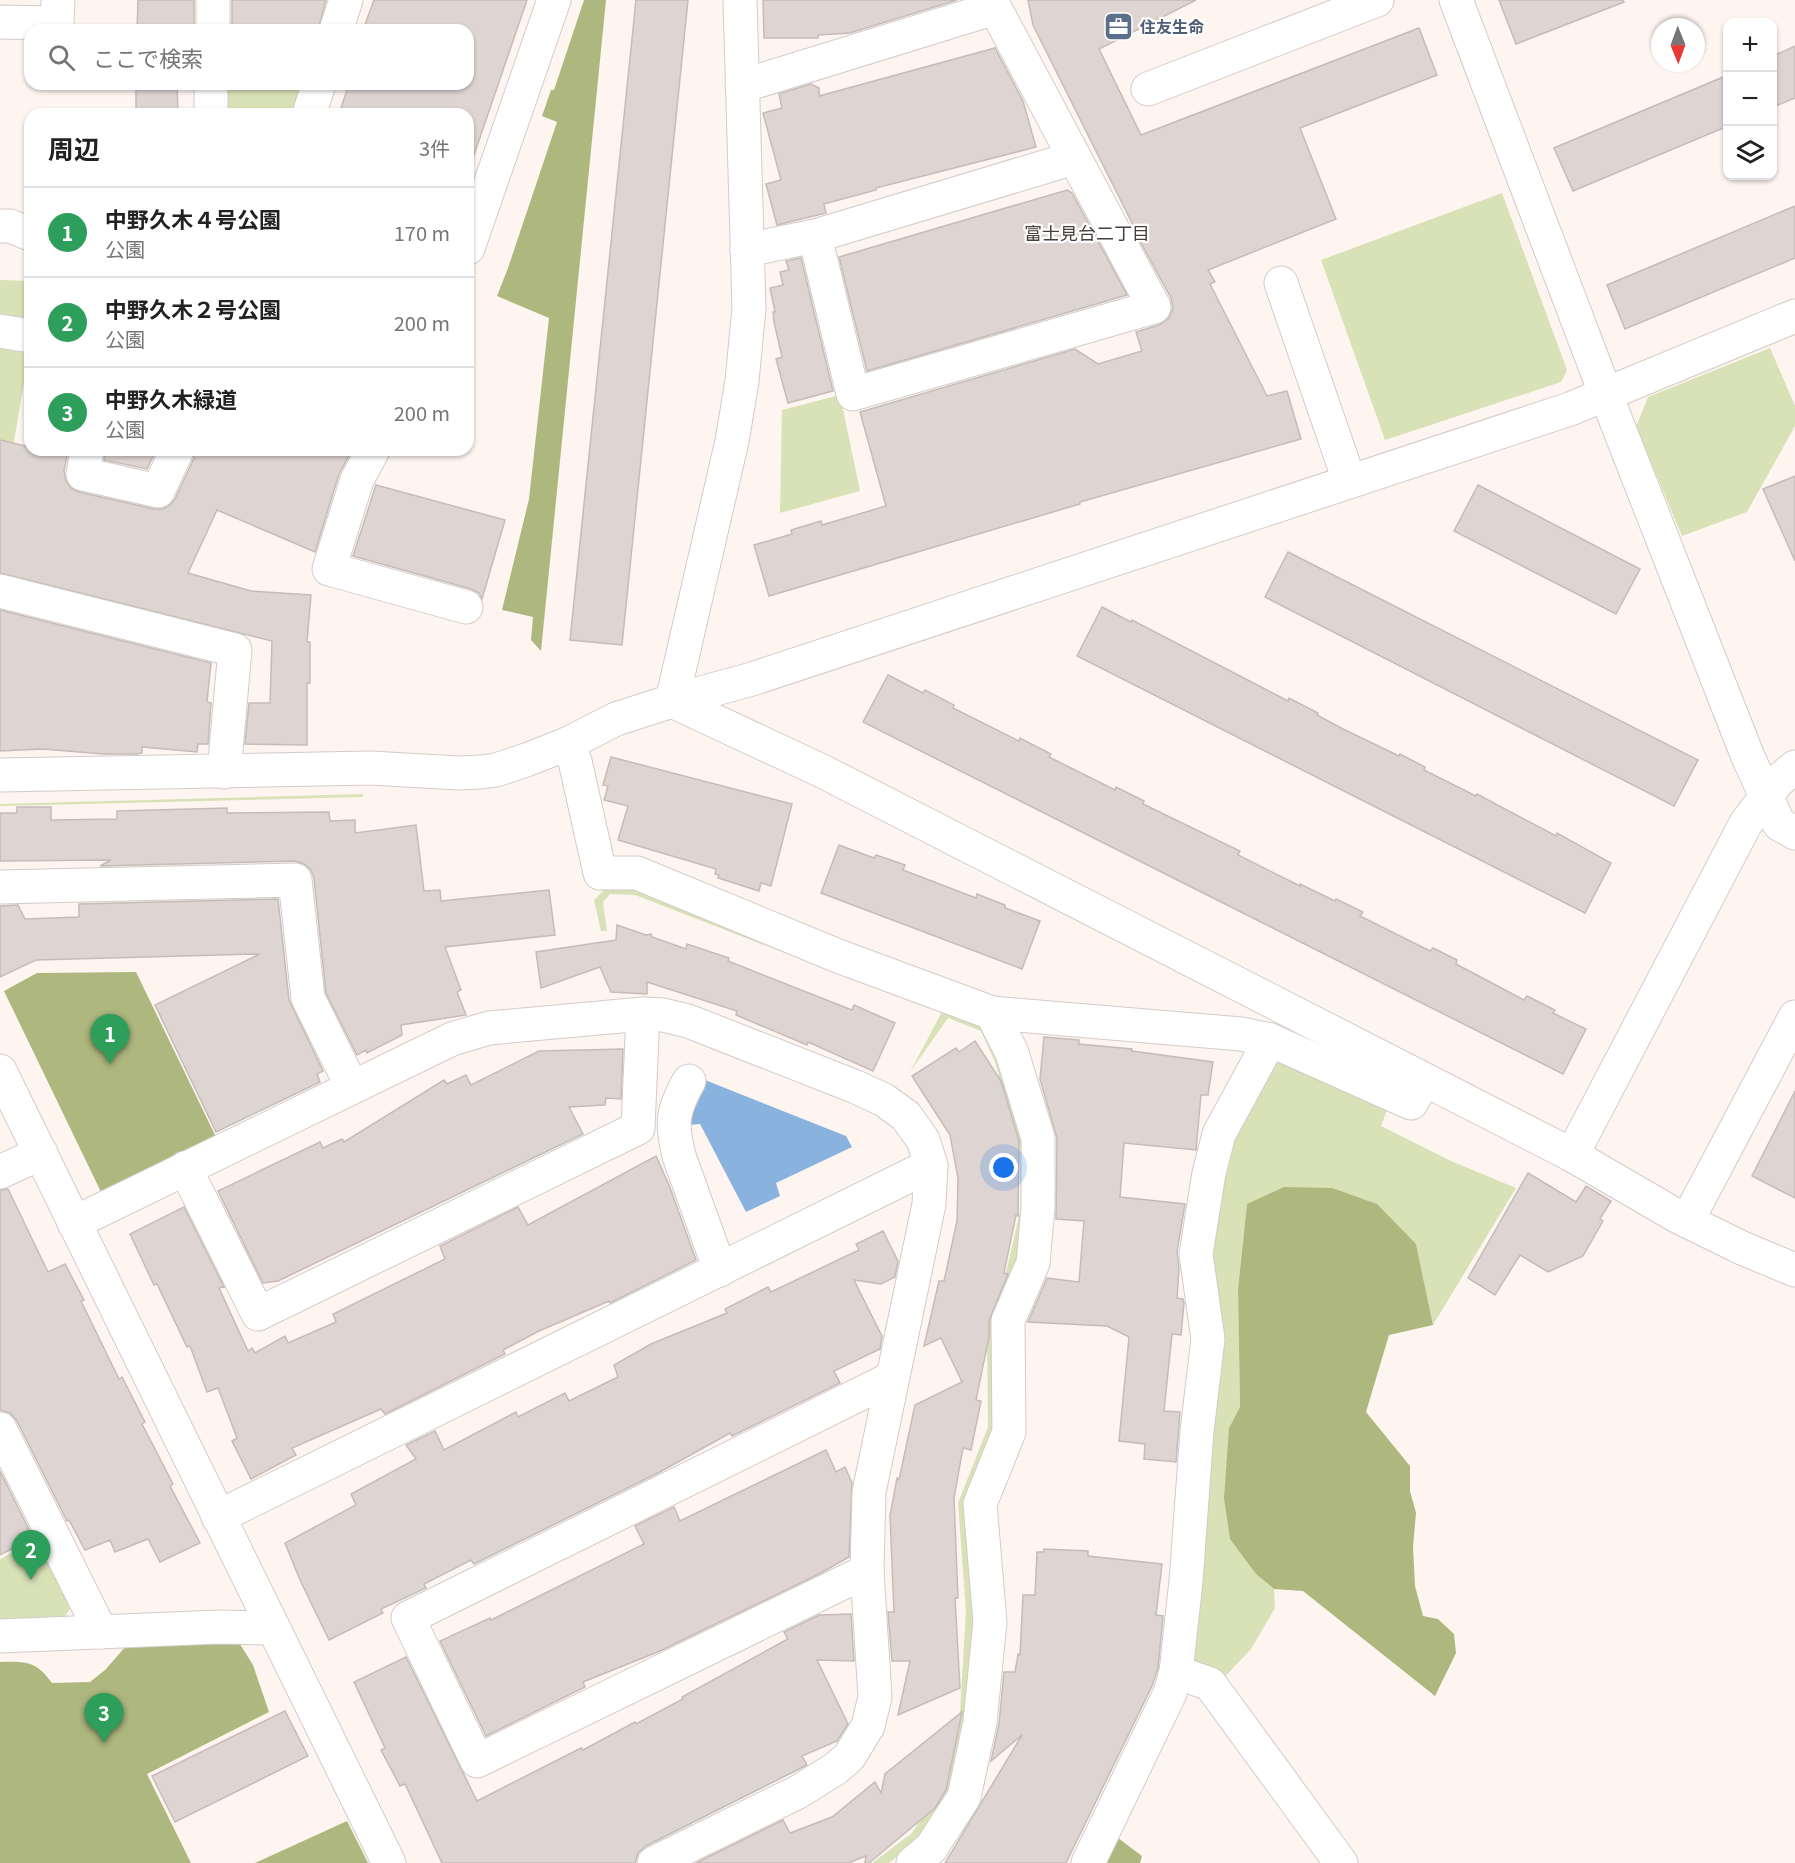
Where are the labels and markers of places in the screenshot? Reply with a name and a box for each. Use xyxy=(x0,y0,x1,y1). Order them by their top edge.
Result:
office icon: 住友生命 xyxy=(1103,11,1135,43)
place label: 住友生命 xyxy=(1139,14,1204,38)
pin: 1 xyxy=(90,1014,130,1064)
pin: 2 xyxy=(12,1530,51,1580)
pin: 3 xyxy=(84,1694,124,1743)

